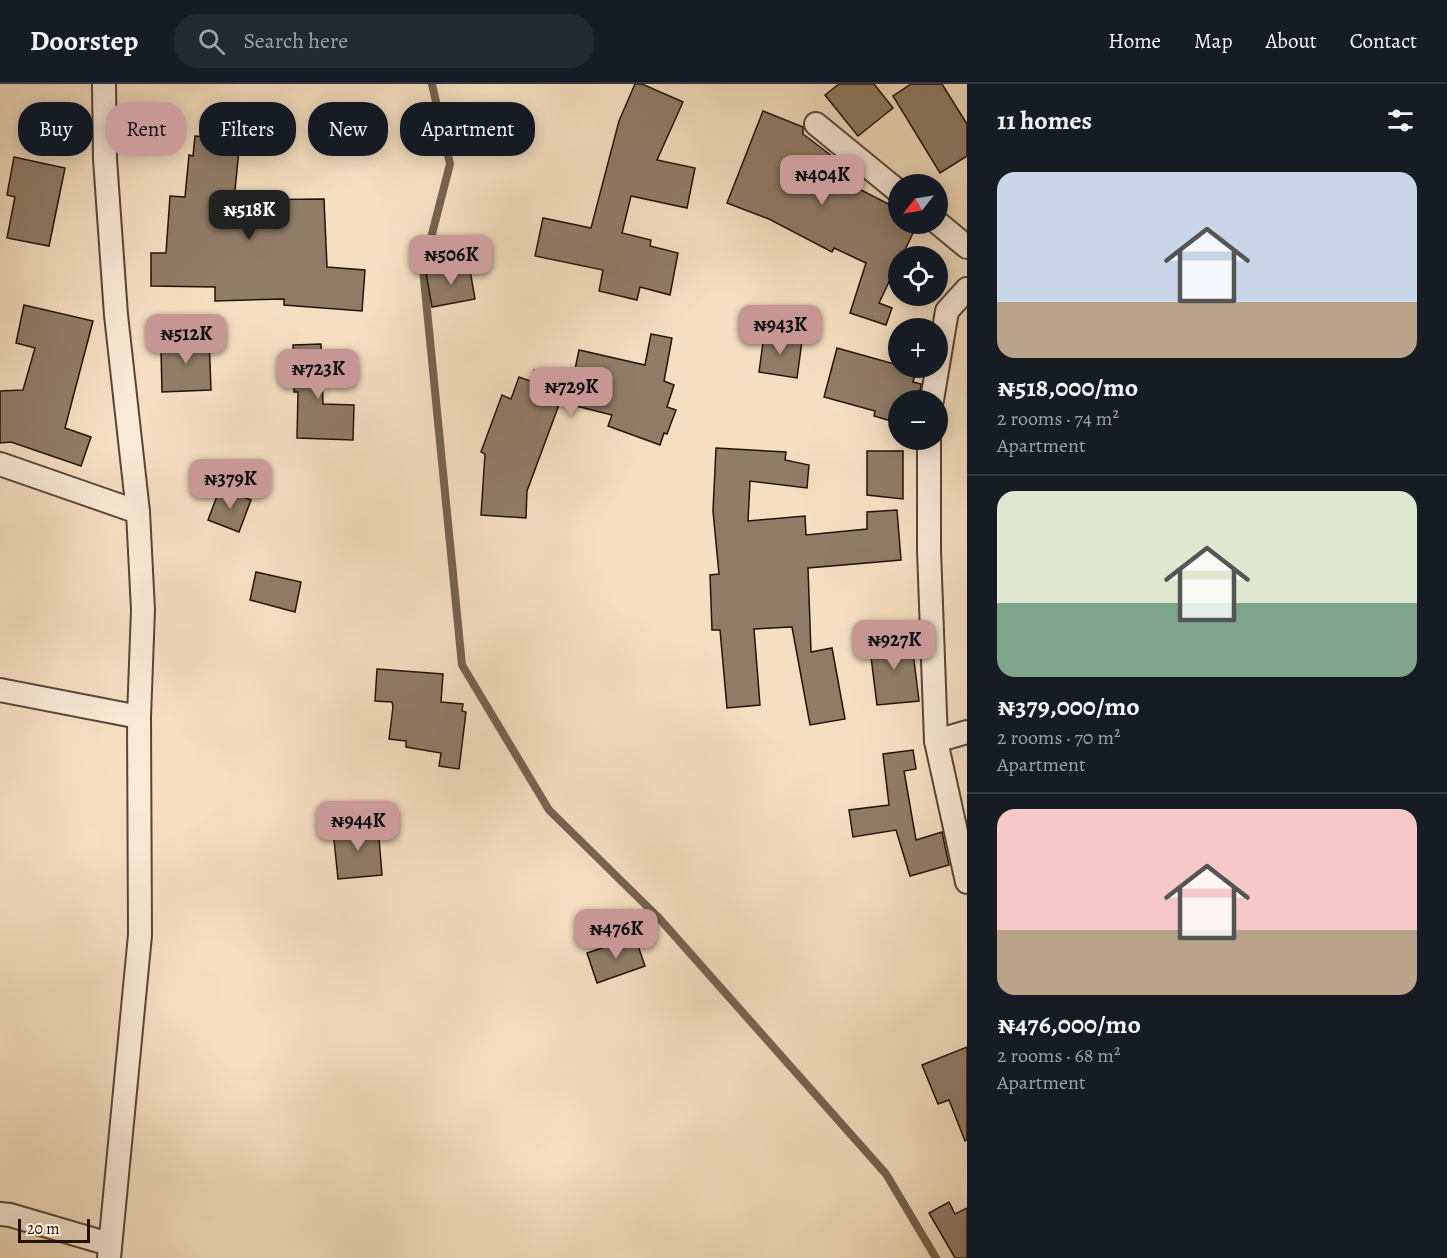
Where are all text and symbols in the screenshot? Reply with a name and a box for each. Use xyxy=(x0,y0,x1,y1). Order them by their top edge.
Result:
search box xyxy=(174,14,594,68)
text: Doorstep xyxy=(30,22,138,60)
icon: search xyxy=(195,25,228,58)
text: Search here xyxy=(243,26,348,56)
text: Home xyxy=(1108,27,1161,55)
text: Map xyxy=(1194,27,1232,55)
text: About xyxy=(1265,27,1317,55)
text: Contact xyxy=(1350,27,1417,55)
chip: Buy xyxy=(18,102,93,156)
chip: Rent xyxy=(105,102,187,156)
chip: Filters xyxy=(199,102,296,156)
chip: New xyxy=(308,102,388,156)
chip: Apartment xyxy=(400,102,535,156)
text: 11 homes xyxy=(997,103,1092,138)
icon: filters xyxy=(1384,104,1417,137)
pin: ₦404K xyxy=(780,155,864,206)
text: ₦404K xyxy=(794,161,850,188)
north arrow xyxy=(888,174,948,234)
map controls xyxy=(888,174,948,450)
pin: ₦518K xyxy=(207,190,291,241)
text: ₦518K xyxy=(223,196,275,223)
icon: home xyxy=(1153,211,1261,319)
pin: ₦506K xyxy=(409,235,493,286)
text: ₦506K xyxy=(423,241,479,268)
button: locate xyxy=(888,246,948,306)
pin: ₦943K xyxy=(738,305,822,356)
text: ₦943K xyxy=(753,311,807,338)
pin: ₦512K xyxy=(144,314,228,365)
button: + xyxy=(888,318,948,378)
text: ₦512K xyxy=(160,320,212,347)
pin: ₦723K xyxy=(276,349,360,400)
text: ₦723K xyxy=(291,355,345,382)
pin: ₦729K xyxy=(529,367,613,418)
text: ₦518,000/mo xyxy=(997,370,1138,405)
text: ₦729K xyxy=(544,373,598,400)
button: − xyxy=(888,390,948,450)
text: 2 rooms · 74 m² xyxy=(997,405,1119,432)
text: Apartment xyxy=(997,432,1086,459)
pin: ₦379K xyxy=(188,459,272,510)
text: ₦379K xyxy=(203,465,257,492)
icon: home xyxy=(1153,530,1261,638)
pin: ₦927K xyxy=(852,620,936,671)
text: ₦927K xyxy=(867,626,921,653)
text: ₦379,000/mo xyxy=(997,689,1140,724)
text: 2 rooms · 70 m² xyxy=(997,724,1121,751)
text: Apartment xyxy=(997,751,1086,778)
pin: ₦944K xyxy=(316,801,400,852)
text: ₦944K xyxy=(330,807,386,834)
icon: home xyxy=(1153,848,1261,956)
pin: ₦476K xyxy=(574,909,658,960)
text: ₦476K xyxy=(589,915,643,942)
text: ₦476,000/mo xyxy=(997,1007,1141,1042)
text: 2 rooms · 68 m² xyxy=(997,1042,1121,1069)
text: Apartment xyxy=(997,1069,1086,1096)
scale bar xyxy=(18,1216,90,1244)
text: 20 m xyxy=(27,1218,60,1240)

